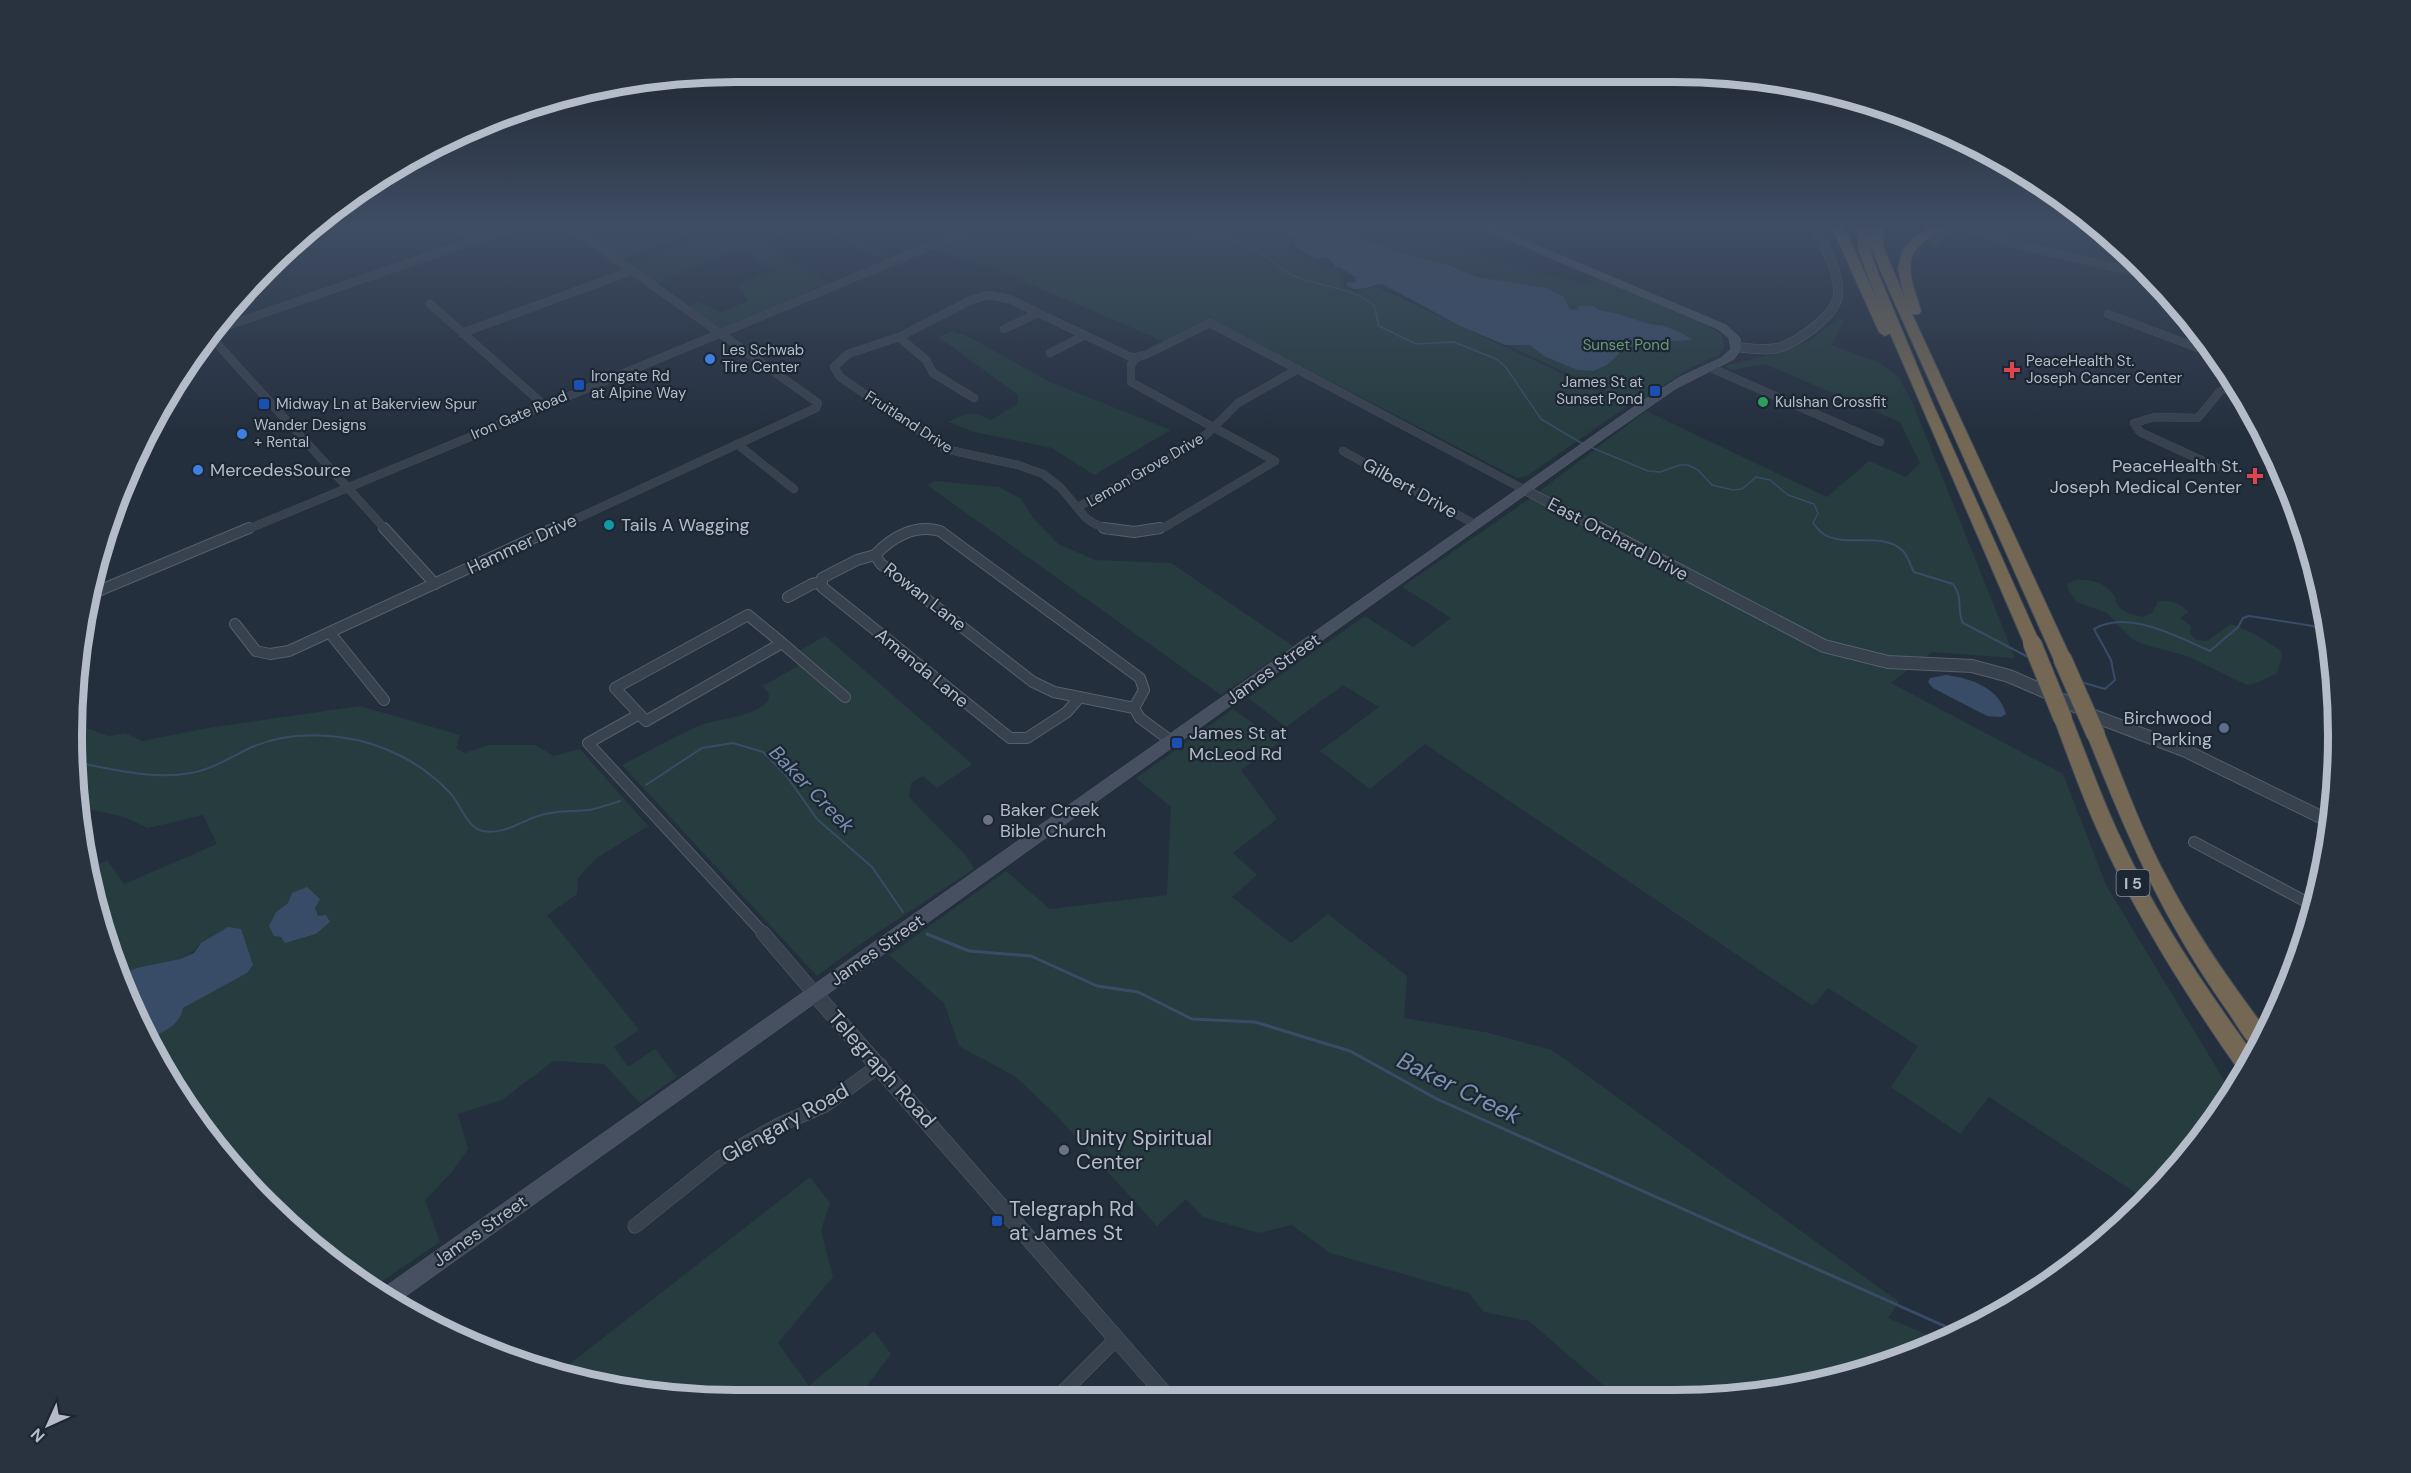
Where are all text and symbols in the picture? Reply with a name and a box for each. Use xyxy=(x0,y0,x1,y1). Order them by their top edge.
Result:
park label: Sunset Pond xyxy=(1583,335,1669,355)
place label: Les Schwab Tire Center xyxy=(722,340,804,377)
place label: PeaceHealth St. Joseph Cancer Center xyxy=(2026,351,2183,388)
marker: Les Schwab Tire Center xyxy=(703,352,717,366)
marker: PeaceHealth St. Joseph Cancer Center xyxy=(2003,361,2021,379)
place label: Irongate Rd at Alpine Way xyxy=(591,366,687,403)
place label: James St at Sunset Pond xyxy=(1556,372,1643,409)
marker: Irongate Rd at Alpine Way xyxy=(572,378,586,392)
marker: James St at Sunset Pond xyxy=(1648,384,1662,398)
street label: Iron Gate Road xyxy=(468,386,570,444)
street label: Fruitland Drive xyxy=(861,386,957,458)
place label: Kulshan Crossfit xyxy=(1775,392,1887,412)
place label: Midway Ln at Bakerview Spur xyxy=(276,394,478,414)
marker: Kulshan Crossfit xyxy=(1756,395,1770,409)
marker: Midway Ln at Bakerview Spur xyxy=(257,397,271,411)
place label: Wander Designs + Rental xyxy=(254,415,367,452)
marker: Wander Designs + Rental xyxy=(235,427,249,441)
street label: Lemon Grove Drive xyxy=(1083,428,1207,512)
street label: Gilbert Drive xyxy=(1358,452,1462,524)
place label: PeaceHealth St. Joseph Medical Center xyxy=(2050,454,2242,499)
place label: MercedesSource xyxy=(210,458,351,482)
marker: MercedesSource xyxy=(191,463,205,477)
marker: PeaceHealth St. Joseph Medical Center xyxy=(2246,467,2264,485)
street label: East Orchard Drive xyxy=(1543,492,1693,586)
street label: Hammer Drive xyxy=(463,508,581,580)
place label: Tails A Wagging xyxy=(621,513,750,537)
marker: Tails A Wagging xyxy=(602,518,616,532)
street label: Rowan Lane xyxy=(879,557,971,637)
street label: Amanda Lane xyxy=(870,623,974,713)
street label: James Street xyxy=(1221,628,1325,710)
place label: Birchwood Parking xyxy=(2124,706,2212,751)
place label: James St at McLeod Rd xyxy=(1189,721,1287,766)
marker: Birchwood Parking xyxy=(2217,721,2231,735)
marker: James St at McLeod Rd xyxy=(1170,736,1184,750)
water label: Baker Creek xyxy=(764,740,861,839)
place label: Baker Creek Bible Church xyxy=(1000,798,1106,843)
marker: Baker Creek Bible Church xyxy=(981,813,995,827)
road number: I 5 xyxy=(2116,870,2150,896)
street label: James Street xyxy=(825,909,929,991)
street label: Telegraph Road xyxy=(822,1004,942,1134)
water label: Baker Creek xyxy=(1392,1044,1527,1131)
street label: Glengary Road xyxy=(716,1076,854,1170)
place label: Unity Spiritual Center xyxy=(1076,1124,1212,1176)
marker: Unity Spiritual Center xyxy=(1057,1143,1071,1157)
street label: James Street xyxy=(428,1190,532,1272)
place label: Telegraph Rd at James St xyxy=(1009,1195,1134,1247)
marker: Telegraph Rd at James St xyxy=(990,1214,1004,1228)
north arrow xyxy=(18,1395,78,1455)
text: N xyxy=(26,1424,49,1447)

